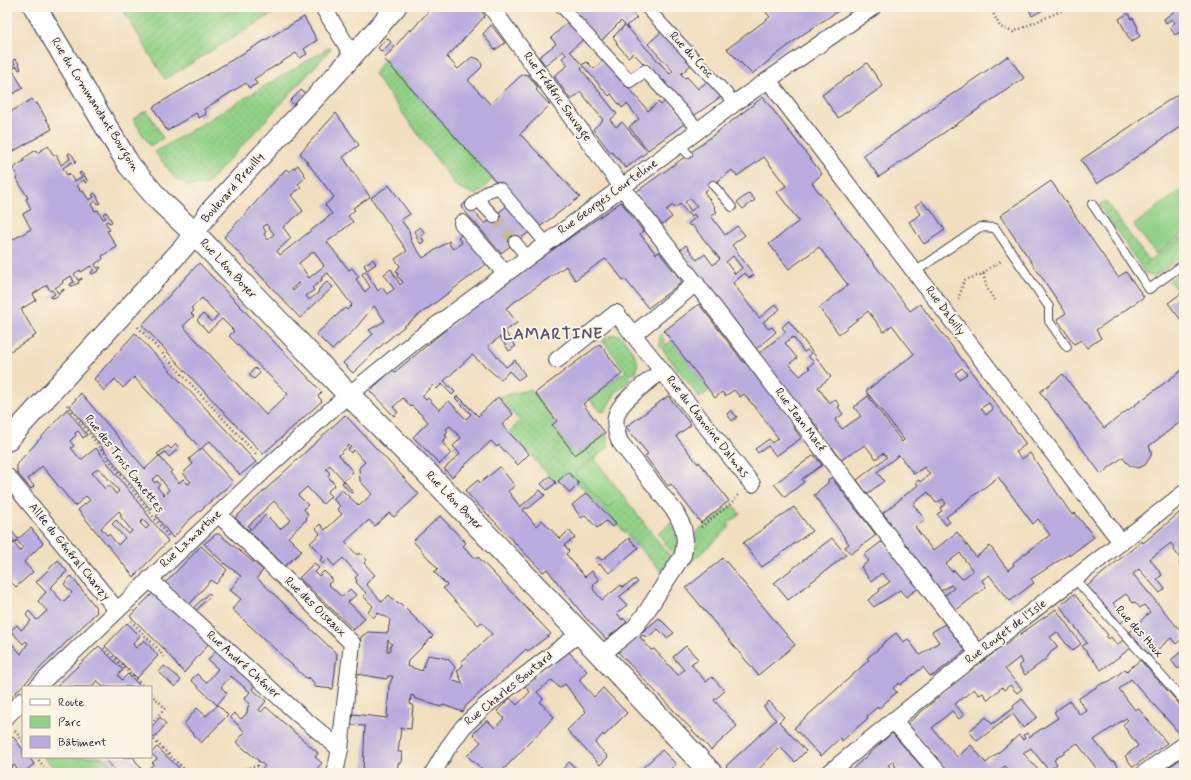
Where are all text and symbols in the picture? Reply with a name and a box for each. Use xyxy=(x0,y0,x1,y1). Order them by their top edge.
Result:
street label: Rue du Croc xyxy=(665,28,717,82)
street label: Rue du Commandant Bourgoin xyxy=(46,35,143,176)
street label: Rue Frédéric Sauvage xyxy=(518,49,595,145)
street label: Boulevard Preuilly xyxy=(198,150,268,226)
street label: Rue Georges Courteline xyxy=(555,155,661,238)
street label: Rue Léon Boyer xyxy=(196,235,260,303)
street label: Rue Dabilly xyxy=(921,283,969,339)
district label: LAMARTINE xyxy=(503,324,603,345)
street label: Rue du Chanoine Dalmas xyxy=(662,373,752,482)
street label: Rue Jean Macé xyxy=(771,385,830,456)
street label: Rue des Trois Canettes xyxy=(81,412,168,517)
street label: Rue Léon Boyer xyxy=(422,468,486,534)
street label: Allée du Général Chanzy xyxy=(25,500,114,604)
street label: Rue Lamartine xyxy=(157,506,225,572)
street label: Rue des Oiseaux xyxy=(281,574,349,641)
street label: Rue Rouget de l'Isle xyxy=(962,596,1051,669)
street label: Rue des Houx xyxy=(1111,603,1167,662)
street label: Rue André Chénier xyxy=(203,627,283,703)
street label: Rue Charles Boutard xyxy=(461,648,557,730)
legend xyxy=(22,686,152,758)
text: Route xyxy=(58,695,84,711)
text: Parc xyxy=(58,715,81,731)
text: Bâtiment xyxy=(58,735,107,751)

